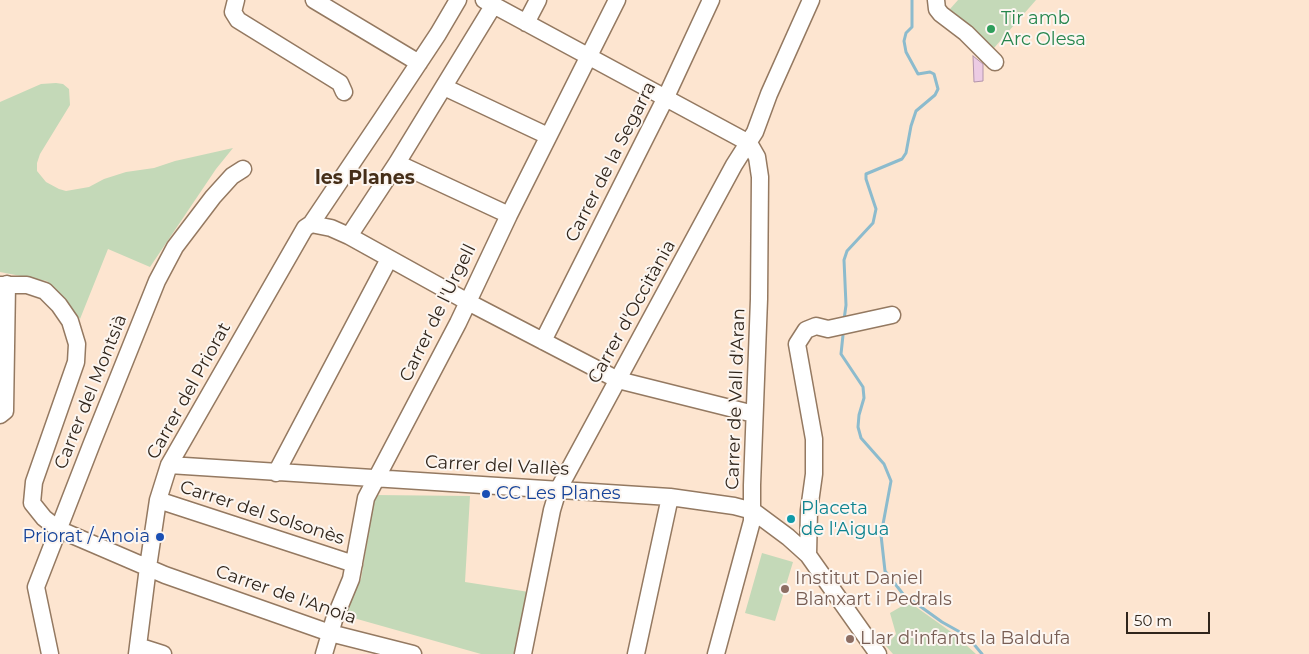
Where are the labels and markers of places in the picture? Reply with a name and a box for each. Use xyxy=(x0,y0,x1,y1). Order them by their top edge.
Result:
place label: Tir amb Arc Olesa xyxy=(1001,8,1086,50)
marker: Tir amb Arc Olesa xyxy=(985,23,997,35)
place label: CC Les Planes xyxy=(496,483,621,505)
marker: CC Les Planes xyxy=(480,488,492,500)
place label: Placeta de l'Aigua xyxy=(801,498,889,540)
marker: Placeta de l'Aigua xyxy=(785,513,797,525)
place label: Priorat / Anoia xyxy=(23,526,150,548)
marker: Priorat / Anoia xyxy=(154,531,166,543)
place label: Institut Daniel Blanxart i Pedrals xyxy=(795,568,952,610)
marker: Institut Daniel Blanxart i Pedrals xyxy=(779,583,791,595)
place label: Llar d'infants la Baldufa xyxy=(860,628,1070,650)
marker: Llar d'infants la Baldufa xyxy=(844,633,856,645)

